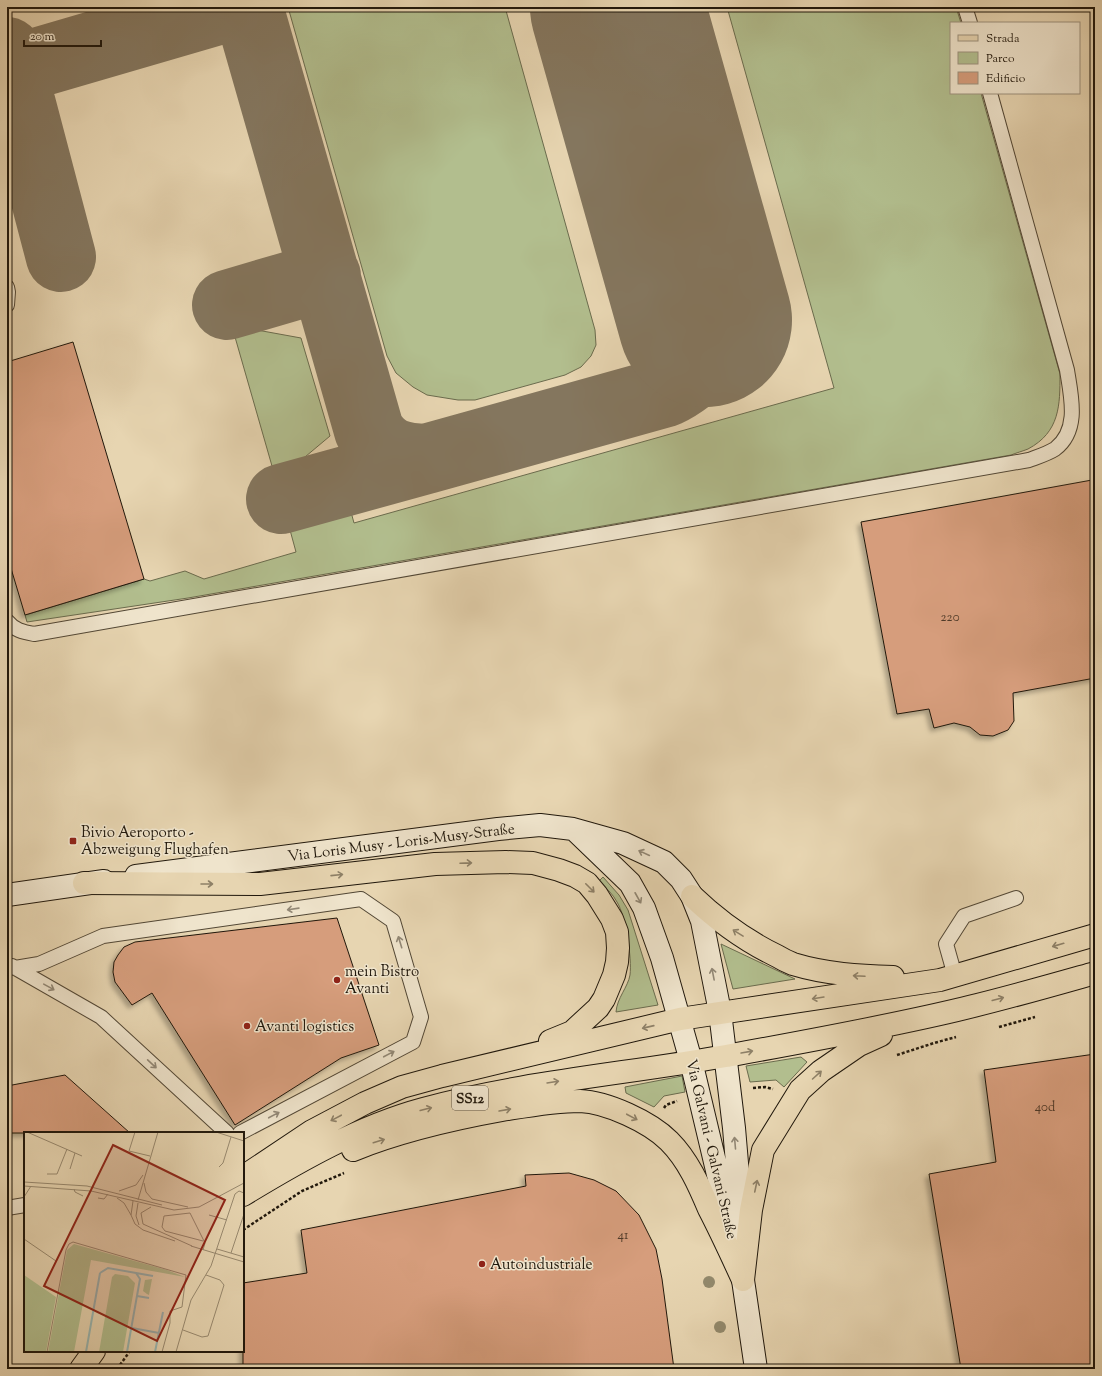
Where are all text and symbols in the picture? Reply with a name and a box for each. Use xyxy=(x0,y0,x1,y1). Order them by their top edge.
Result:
scale bar xyxy=(24,22,101,48)
legend xyxy=(950,22,1080,94)
text: 20 m xyxy=(30,28,55,46)
text: Strada xyxy=(986,30,1020,48)
text: Parco xyxy=(986,50,1015,68)
text: Edificio xyxy=(986,70,1026,88)
house number: 220 xyxy=(940,609,960,627)
street label: Via Loris Musy - Loris-Musy-Straße xyxy=(286,819,516,868)
place label: Bivio Aeroporto - Abzweigung Flughafen xyxy=(81,823,229,861)
marker: Bivio Aeroporto - Abzweigung Flughafen xyxy=(68,836,78,846)
one-way arrow xyxy=(638,849,650,856)
one-way arrow xyxy=(459,859,472,867)
one-way arrow xyxy=(330,871,343,879)
one-way arrow xyxy=(200,880,213,888)
one-way arrow xyxy=(585,883,595,892)
one-way arrow xyxy=(635,892,642,904)
one-way arrow xyxy=(287,905,300,913)
one-way arrow xyxy=(732,929,744,937)
one-way arrow xyxy=(396,936,403,949)
one-way arrow xyxy=(1051,942,1064,949)
place label: mein Bistro Avanti xyxy=(345,962,419,1000)
one-way arrow xyxy=(708,968,716,981)
one-way arrow xyxy=(853,972,866,979)
marker: mein Bistro Avanti xyxy=(332,975,342,985)
one-way arrow xyxy=(43,984,55,991)
one-way arrow xyxy=(812,994,825,1002)
one-way arrow xyxy=(991,995,1004,1003)
place label: Avanti logistics xyxy=(255,1017,354,1038)
marker: Avanti logistics xyxy=(242,1021,252,1031)
one-way arrow xyxy=(642,1023,655,1031)
one-way arrow xyxy=(740,1048,753,1056)
one-way arrow xyxy=(383,1050,395,1057)
street label: Via Galvani - Galvani Straße xyxy=(680,1057,741,1241)
one-way arrow xyxy=(147,1059,157,1069)
one-way arrow xyxy=(812,1070,822,1079)
one-way arrow xyxy=(546,1078,559,1086)
road number: SS12 xyxy=(452,1086,488,1110)
house number: 40d xyxy=(1035,1099,1056,1117)
one-way arrow xyxy=(419,1104,432,1112)
one-way arrow xyxy=(498,1105,511,1113)
one-way arrow xyxy=(268,1110,280,1118)
one-way arrow xyxy=(626,1114,638,1121)
one-way arrow xyxy=(330,1115,342,1122)
inset map xyxy=(24,1132,244,1352)
one-way arrow xyxy=(372,1137,385,1144)
one-way arrow xyxy=(732,1137,739,1150)
one-way arrow xyxy=(753,1180,761,1193)
house number: 41 xyxy=(618,1227,629,1245)
place label: Autoindustriale xyxy=(490,1255,592,1276)
marker: Autoindustriale xyxy=(477,1259,487,1269)

